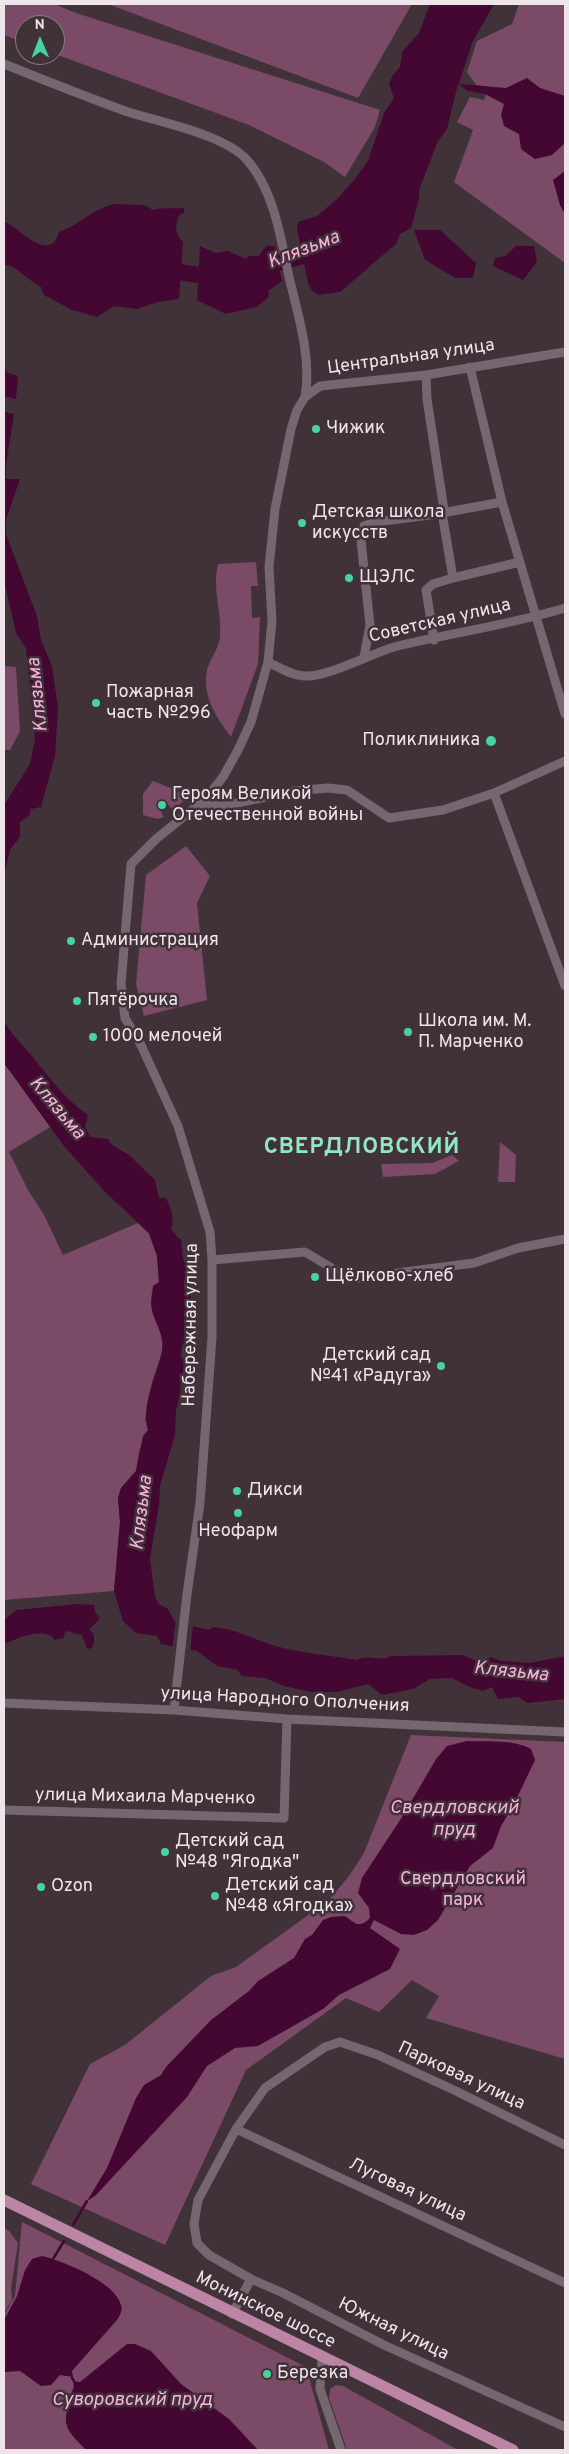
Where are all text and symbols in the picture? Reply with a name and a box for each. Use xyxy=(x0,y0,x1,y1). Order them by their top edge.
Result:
north arrow xyxy=(15,15,65,65)
text: N xyxy=(35,17,45,34)
water label: Клязьма xyxy=(265,227,343,275)
street label: Центральная улица xyxy=(326,336,496,380)
place label: Чижик xyxy=(326,418,385,440)
marker: Чижик xyxy=(310,423,322,435)
place label: Детская школа искусств xyxy=(312,502,444,544)
marker: Детская школа искусств xyxy=(296,517,308,529)
place label: ЩЭЛС xyxy=(359,567,415,589)
marker: ЩЭЛС xyxy=(343,572,355,584)
street label: Советская улица xyxy=(367,595,513,649)
water label: Клязьма xyxy=(24,657,54,733)
place label: Пожарная часть №296 xyxy=(106,682,211,724)
marker: Пожарная часть №296 xyxy=(90,697,102,709)
place label: Поликлиника xyxy=(362,730,480,752)
marker: Поликлиника xyxy=(484,734,498,748)
place label: Героям Великой Отечественной войны xyxy=(172,784,363,826)
marker: Героям Великой Отечественной войны xyxy=(156,799,168,811)
place label: Администрация xyxy=(81,930,219,952)
marker: Администрация xyxy=(65,935,77,947)
place label: Пятёрочка xyxy=(87,990,178,1012)
marker: Пятёрочка xyxy=(71,995,83,1007)
place label: Школа им. М. П. Марченко xyxy=(418,1011,531,1054)
place label: 1000 мелочей xyxy=(103,1026,222,1048)
marker: Школа им. М. П. Марченко xyxy=(402,1026,414,1038)
marker: 1000 мелочей xyxy=(87,1031,99,1043)
water label: Клязьма xyxy=(23,1073,89,1145)
district label: СВЕРДЛОВСКИЙ xyxy=(262,1136,462,1162)
street label: Набережная улица xyxy=(180,1243,204,1407)
place label: Щёлково-хлеб xyxy=(325,1266,454,1288)
marker: Щёлково-хлеб xyxy=(309,1271,321,1283)
place label: Детский сад №41 «Радуга» xyxy=(310,1345,431,1388)
marker: Детский сад №41 «Радуга» xyxy=(435,1360,447,1372)
water label: Клязьма xyxy=(127,1474,159,1552)
place label: Дикси xyxy=(247,1480,303,1502)
marker: Дикси xyxy=(231,1485,243,1497)
marker: Неофарм xyxy=(232,1507,244,1519)
place label: Неофарм xyxy=(198,1521,278,1543)
water label: Клязьма xyxy=(473,1658,549,1688)
street label: улица Народного Ополчения xyxy=(160,1684,410,1718)
street label: улица Михаила Марченко xyxy=(35,1785,255,1811)
water label: Свердловский пруд xyxy=(390,1798,518,1842)
place label: Детский сад №48 "Ягодка" xyxy=(175,1831,299,1874)
marker: Детский сад №48 "Ягодка" xyxy=(159,1846,171,1858)
park label: Свердловский парк xyxy=(400,1869,526,1912)
place label: Детский сад №48 «Ягодка» xyxy=(225,1875,353,1918)
place label: Ozon xyxy=(51,1876,93,1898)
marker: Ozon xyxy=(35,1881,47,1893)
marker: Детский сад №48 «Ягодка» xyxy=(209,1890,221,1902)
street label: Парковая улица xyxy=(394,2038,528,2116)
street label: Луговая улица xyxy=(345,2154,469,2228)
street label: Монинское шоссе xyxy=(192,2268,338,2354)
street label: Южная улица xyxy=(334,2294,452,2366)
place label: Березка xyxy=(277,2363,348,2385)
marker: Березка xyxy=(261,2368,273,2380)
water label: Суворовский пруд xyxy=(51,2390,213,2412)

